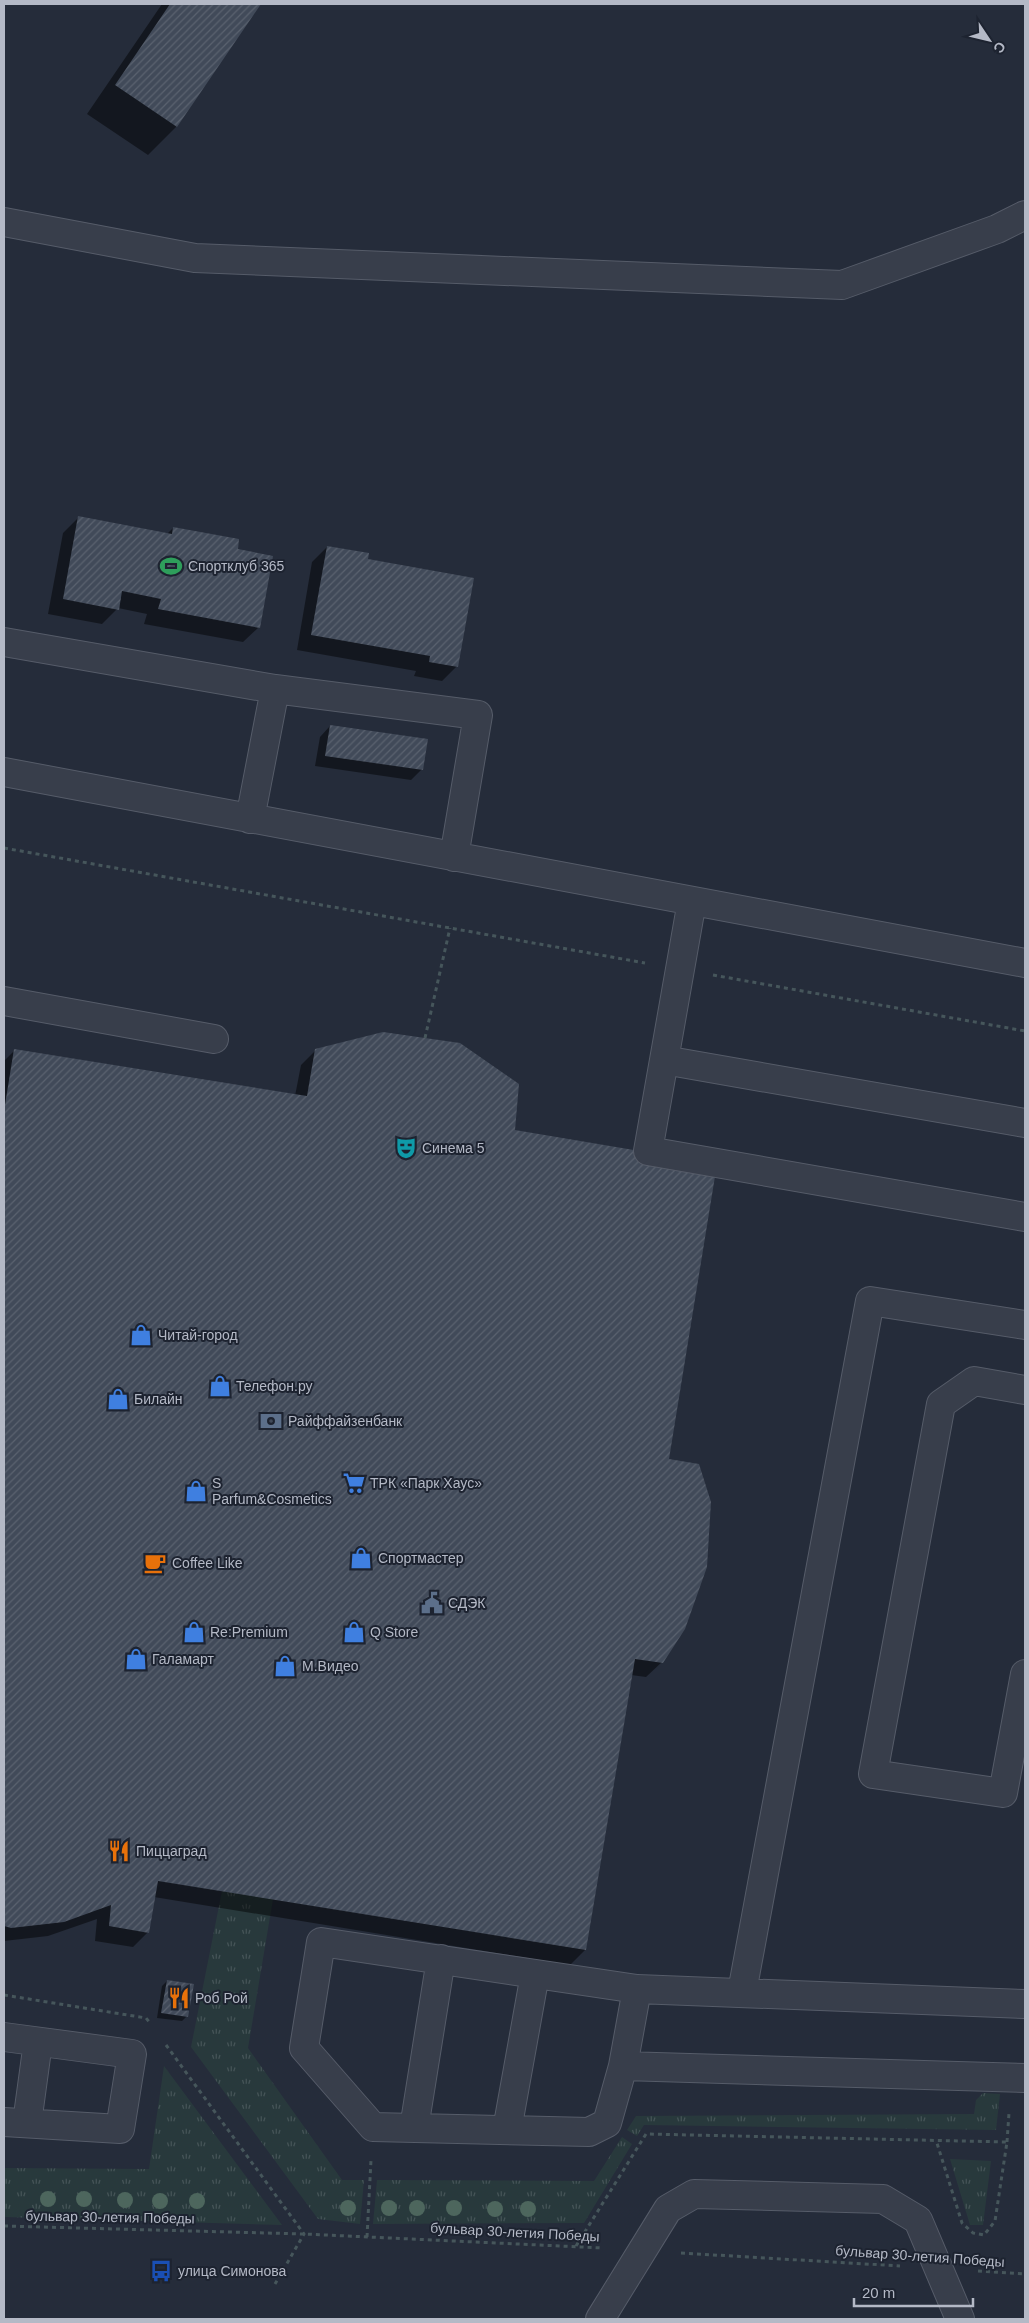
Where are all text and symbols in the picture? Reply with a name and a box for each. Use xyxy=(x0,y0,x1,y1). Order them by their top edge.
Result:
north arrow xyxy=(964,15,1014,65)
text: С xyxy=(990,39,1009,56)
sports icon: Спортклуб 365 xyxy=(158,553,184,579)
place label: Спортклуб 365 xyxy=(188,558,284,574)
theatre icon: Синема 5 xyxy=(393,1135,419,1161)
place label: Синема 5 xyxy=(422,1140,485,1156)
shop icon: Читай-город xyxy=(128,1322,154,1348)
place label: Читай-город xyxy=(158,1327,238,1343)
shop icon: Телефон.ру xyxy=(207,1373,233,1399)
place label: Телефон.ру xyxy=(236,1378,313,1394)
shop icon: Билайн xyxy=(105,1386,131,1412)
place label: Билайн xyxy=(134,1391,183,1407)
bank icon: Райффайзенбанк xyxy=(258,1408,284,1434)
place label: Райффайзенбанк xyxy=(288,1413,403,1429)
supermarket icon: ТРК «Парк Хаус» xyxy=(341,1470,367,1496)
place label: S Parfum&Cosmetics xyxy=(212,1475,332,1507)
place label: ТРК «Парк Хаус» xyxy=(370,1475,482,1491)
shop icon: S Parfum&Cosmetics xyxy=(183,1478,209,1504)
shop icon: Спортмастер xyxy=(348,1545,374,1571)
cafe icon: Coffee Like xyxy=(142,1550,168,1576)
place label: Спортмастер xyxy=(378,1550,464,1566)
place label: Coffee Like xyxy=(172,1555,243,1571)
public building icon: СДЭК xyxy=(419,1590,445,1616)
place label: СДЭК xyxy=(448,1595,486,1611)
shop icon: Re:Premium xyxy=(181,1619,207,1645)
shop icon: Q Store xyxy=(341,1619,367,1645)
place label: Re:Premium xyxy=(210,1624,288,1640)
place label: Q Store xyxy=(370,1624,418,1640)
shop icon: Галамарт xyxy=(123,1646,149,1672)
place label: Галамарт xyxy=(152,1651,214,1667)
shop icon: М.Видео xyxy=(272,1653,298,1679)
place label: М.Видео xyxy=(302,1658,359,1674)
restaurant icon: Пиццаград xyxy=(106,1838,132,1864)
place label: Пиццаград xyxy=(136,1843,207,1859)
restaurant icon: Роб Рой xyxy=(166,1985,192,2011)
place label: Роб Рой xyxy=(195,1990,248,2006)
street label: бульвар 30-летия Победы xyxy=(25,2208,195,2226)
street label: бульвар 30-летия Победы xyxy=(430,2220,600,2244)
street label: бульвар 30-летия Победы xyxy=(835,2242,1005,2270)
bus stop icon: улица Симонова xyxy=(148,2258,174,2284)
place label: улица Симонова xyxy=(178,2263,287,2279)
scale bar xyxy=(854,2276,973,2308)
text: 20 m xyxy=(862,2284,895,2301)

